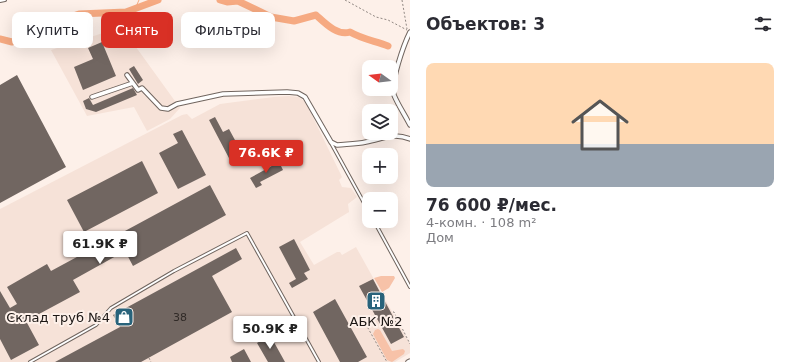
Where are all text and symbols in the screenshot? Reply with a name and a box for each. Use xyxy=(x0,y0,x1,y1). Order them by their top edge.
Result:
chip: Купить xyxy=(12,12,93,48)
chip: Снять xyxy=(101,12,173,48)
chip: Фильтры xyxy=(181,12,275,48)
icon: filters xyxy=(752,13,774,35)
text: Объектов: 3 xyxy=(426,14,545,34)
north arrow xyxy=(362,60,398,96)
map controls xyxy=(362,60,398,228)
icon: home xyxy=(564,89,636,161)
button: layers xyxy=(362,104,398,140)
pin: 76.6K ₽ xyxy=(229,140,303,174)
text: 76.6K ₽ xyxy=(238,145,294,160)
button: + xyxy=(362,148,398,184)
button: − xyxy=(362,192,398,228)
text: 76 600 ₽/мес. xyxy=(426,195,557,215)
text: 4-комн. · 108 m² xyxy=(426,215,536,230)
text: Дом xyxy=(426,230,454,245)
pin: 61.9K ₽ xyxy=(63,231,137,265)
text: 61.9K ₽ xyxy=(72,236,128,251)
building icon: АБК №2 xyxy=(365,290,387,312)
shop icon: Склад труб №4 xyxy=(113,306,135,328)
place label: Склад труб №4 xyxy=(6,310,110,325)
house number: 38 xyxy=(173,311,187,324)
place label: АБК №2 xyxy=(350,314,402,329)
pin: 50.9K ₽ xyxy=(233,316,307,350)
text: 50.9K ₽ xyxy=(242,321,298,336)

